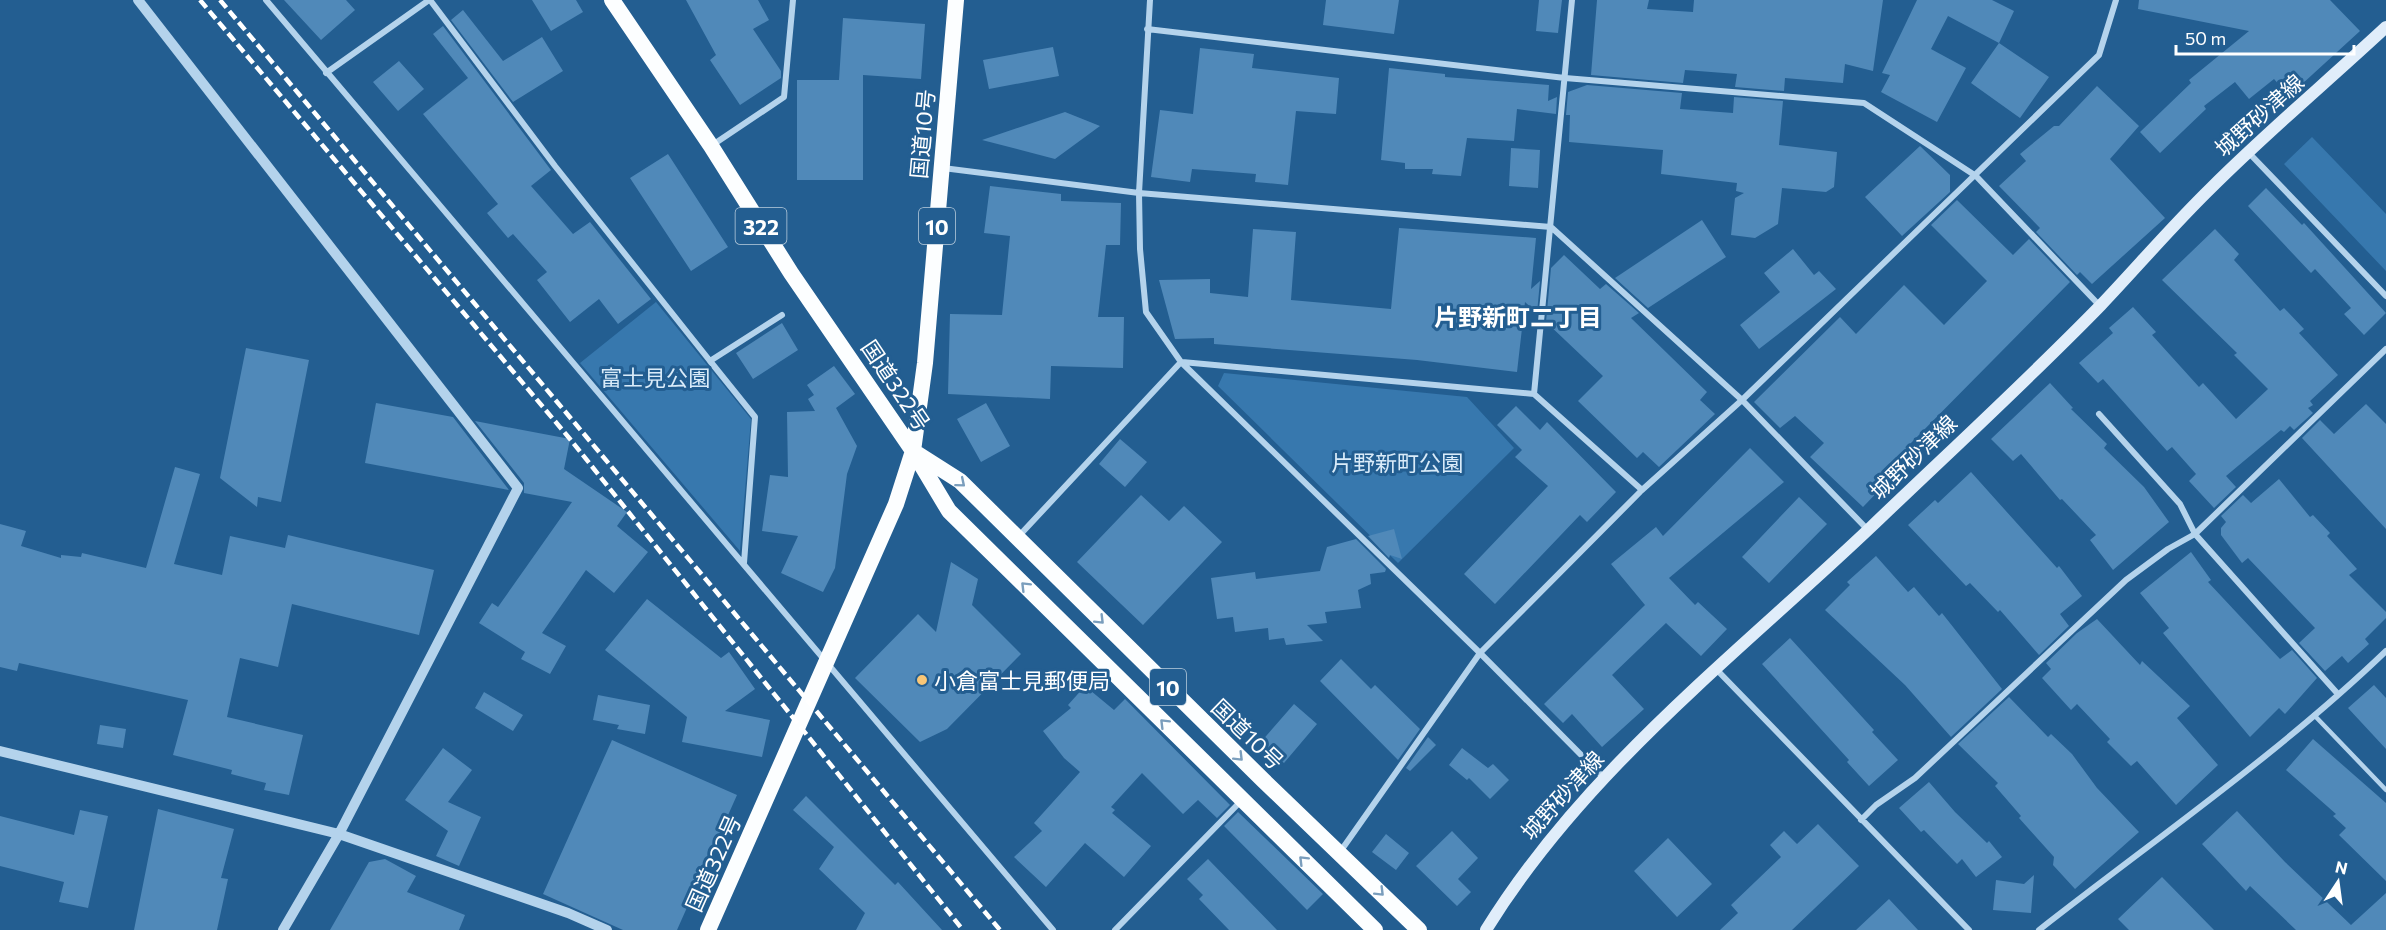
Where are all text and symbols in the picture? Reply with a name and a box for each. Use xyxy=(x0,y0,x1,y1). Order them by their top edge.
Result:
scale bar xyxy=(2176,18,2354,56)
text: 50 m xyxy=(2185,27,2226,49)
street label: 城野砂津線 xyxy=(2209,68,2309,162)
street label: 国道10号 xyxy=(905,88,939,180)
road number: 322 xyxy=(736,208,786,244)
road number: 10 xyxy=(919,208,955,244)
district label: 片野新町二丁目 xyxy=(1434,302,1602,331)
street label: 国道322号 xyxy=(856,335,936,435)
park label: 富士見公園 xyxy=(600,364,710,391)
street label: 城野砂津線 xyxy=(1864,409,1962,505)
park label: 片野新町公園 xyxy=(1331,449,1463,476)
one-way arrow xyxy=(954,476,965,487)
one-way arrow xyxy=(1022,582,1033,593)
one-way arrow xyxy=(1093,612,1104,623)
place label: 小倉富士見郵便局 xyxy=(934,667,1110,694)
road number: 10 xyxy=(1150,669,1186,705)
marker: 小倉富士見郵便局 xyxy=(915,673,929,687)
street label: 国道10号 xyxy=(1206,693,1290,775)
one-way arrow xyxy=(1161,719,1172,730)
street label: 城野砂津線 xyxy=(1515,745,1609,845)
one-way arrow xyxy=(1232,750,1242,761)
street label: 国道322号 xyxy=(680,811,746,915)
north arrow xyxy=(2308,852,2368,912)
one-way arrow xyxy=(1300,856,1311,867)
text: N xyxy=(2334,856,2349,878)
one-way arrow xyxy=(1372,884,1383,895)

